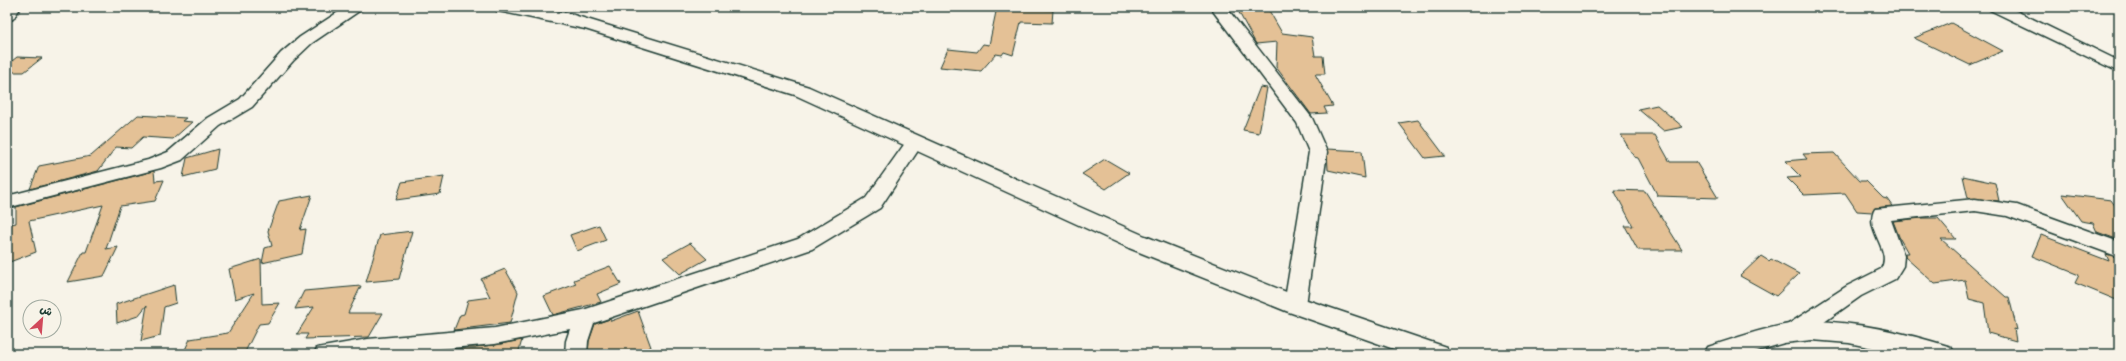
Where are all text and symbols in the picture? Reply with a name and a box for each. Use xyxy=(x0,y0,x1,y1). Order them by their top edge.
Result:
north arrow xyxy=(22,299,62,339)
text: ش xyxy=(37,300,55,322)

